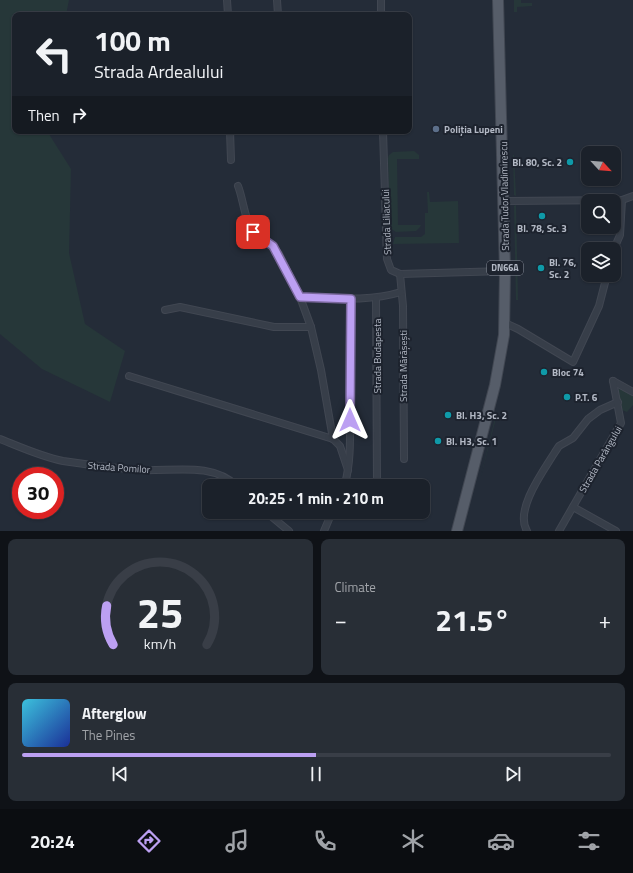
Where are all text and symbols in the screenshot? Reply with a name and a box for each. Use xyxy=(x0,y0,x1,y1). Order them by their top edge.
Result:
text: 100 m xyxy=(94,19,171,62)
icon: left xyxy=(28,28,80,80)
text: Strada Ardealului xyxy=(94,58,223,85)
text: Then xyxy=(28,104,60,127)
icon: right xyxy=(68,104,90,126)
place label: Poliția Lupeni xyxy=(444,122,503,137)
marker: Poliția Lupeni xyxy=(431,124,441,134)
street label: Strada Tudor Vladimirescu xyxy=(496,141,513,251)
north arrow xyxy=(581,146,621,186)
map controls xyxy=(581,146,621,282)
place label: Bl. 80, Sc. 2 xyxy=(512,155,562,170)
marker: Bl. 80, Sc. 2 xyxy=(565,157,575,167)
street label: Strada Liliacului xyxy=(378,189,395,255)
button: search xyxy=(581,194,621,234)
marker: Bl. 78, Sc. 3 xyxy=(537,211,547,221)
pin xyxy=(236,215,270,249)
icon: arrive xyxy=(242,221,264,243)
place label: Bl. 78, Sc. 3 xyxy=(517,221,567,236)
button: layers xyxy=(581,242,621,282)
place label: Bl. 76, Sc. 2 xyxy=(549,255,577,282)
road number: DN66A xyxy=(487,261,523,275)
marker: Bl. 76, Sc. 2 xyxy=(536,263,546,273)
street label: Strada Budapesta xyxy=(370,318,385,394)
street label: Strada Mărășești xyxy=(396,330,411,402)
place label: Bloc 74 xyxy=(552,365,584,380)
marker: Bloc 74 xyxy=(539,367,549,377)
place label: P.T. 6 xyxy=(575,390,598,405)
marker: P.T. 6 xyxy=(562,392,572,402)
position arrow xyxy=(329,399,371,441)
place label: Bl. H3, Sc. 2 xyxy=(456,408,507,423)
marker: Bl. H3, Sc. 2 xyxy=(443,410,453,420)
street label: Strada Parângului xyxy=(575,423,626,495)
place label: Bl. H3, Sc. 1 xyxy=(446,434,497,449)
marker: Bl. H3, Sc. 1 xyxy=(433,436,443,446)
street label: Strada Pomilor xyxy=(87,458,151,477)
speed limit sign: 30 xyxy=(12,467,64,519)
text: 20:25 · 1 min · 210 m xyxy=(248,487,384,510)
text: Climate xyxy=(335,577,376,597)
text: 25 xyxy=(137,581,184,644)
text: 21.5° xyxy=(435,597,510,643)
text: − xyxy=(335,603,347,637)
text: + xyxy=(599,603,611,637)
text: km/h xyxy=(144,633,176,655)
text: Afterglow xyxy=(82,702,147,725)
text: The Pines xyxy=(82,725,135,745)
icon: previous xyxy=(109,763,131,785)
icon: pause xyxy=(305,763,327,785)
icon: next xyxy=(502,763,524,785)
icon: directions xyxy=(135,827,163,855)
icon: music xyxy=(223,827,251,855)
icon: phone xyxy=(311,827,339,855)
icon: climate xyxy=(399,827,427,855)
icon: car xyxy=(487,827,515,855)
icon: filters xyxy=(575,827,603,855)
text: 20:24 xyxy=(30,828,75,855)

